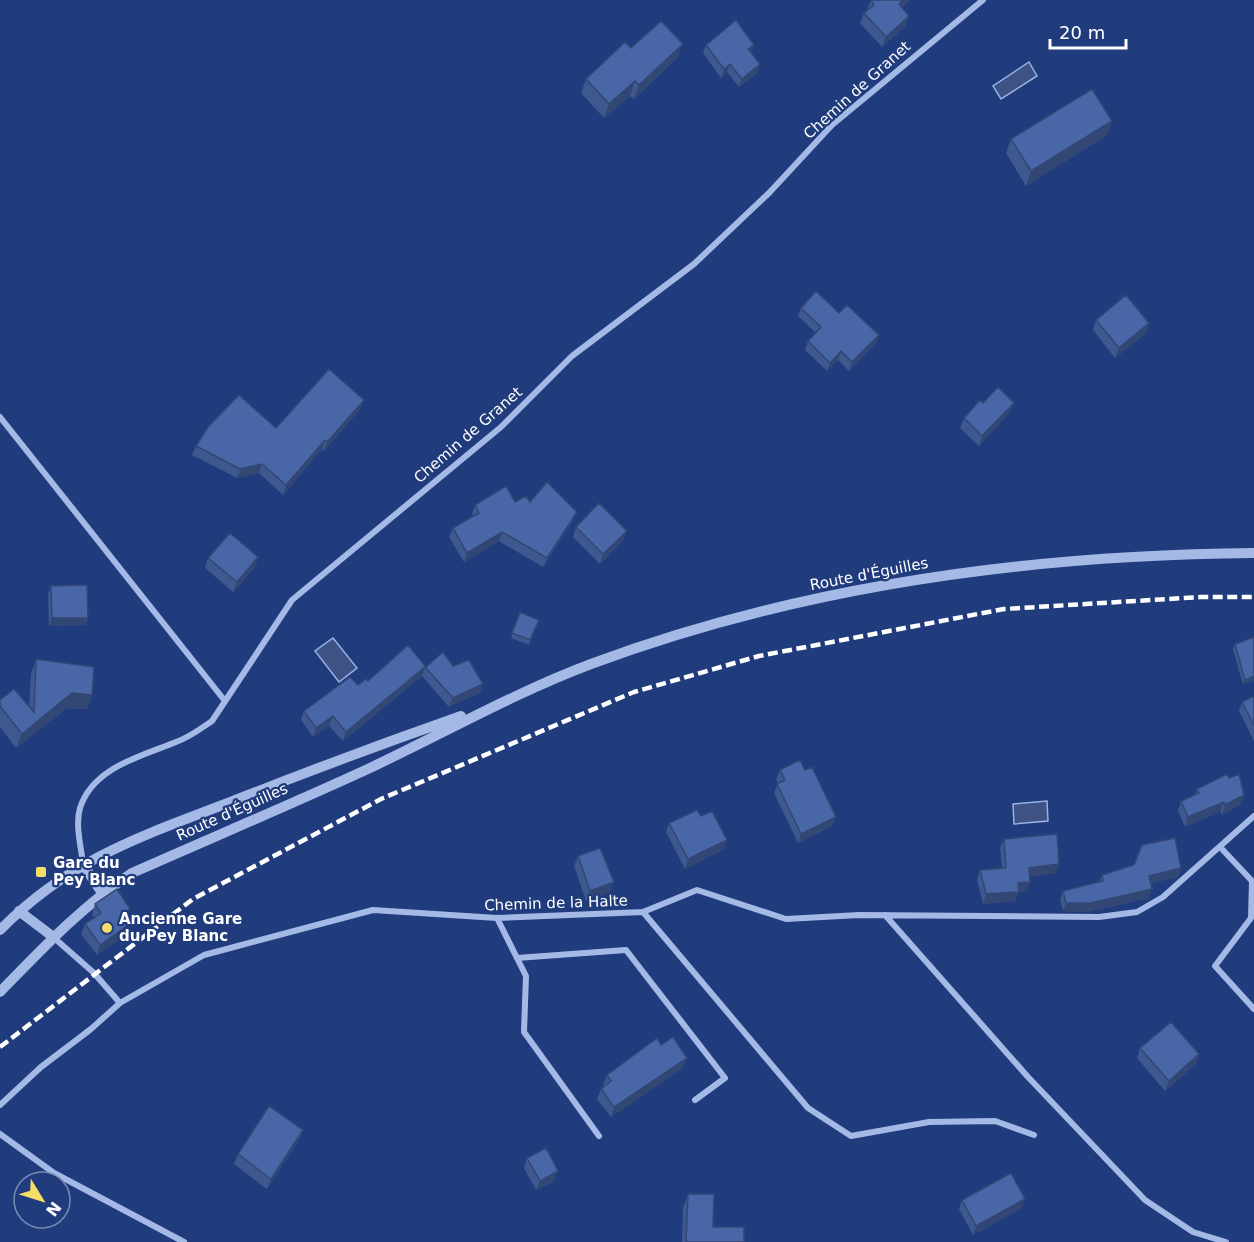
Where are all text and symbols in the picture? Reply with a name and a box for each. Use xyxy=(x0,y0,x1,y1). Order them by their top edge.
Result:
scale bar xyxy=(1050,12,1126,50)
text: 20 m xyxy=(1059,22,1105,43)
street label: Chemin de Granet xyxy=(800,37,914,143)
street label: Chemin de Granet xyxy=(410,383,526,487)
street label: Route d'Éguilles xyxy=(808,553,930,594)
street label: Route d'Éguilles xyxy=(173,778,291,845)
place label: Gare du Pey Blanc xyxy=(53,854,135,889)
marker: Gare du Pey Blanc xyxy=(34,865,48,879)
street label: Chemin de la Halte xyxy=(484,891,628,915)
place label: Ancienne Gare du Pey Blanc xyxy=(119,910,242,945)
marker: Ancienne Gare du Pey Blanc xyxy=(100,921,114,935)
north arrow xyxy=(12,1170,72,1230)
text: N xyxy=(42,1198,65,1220)

